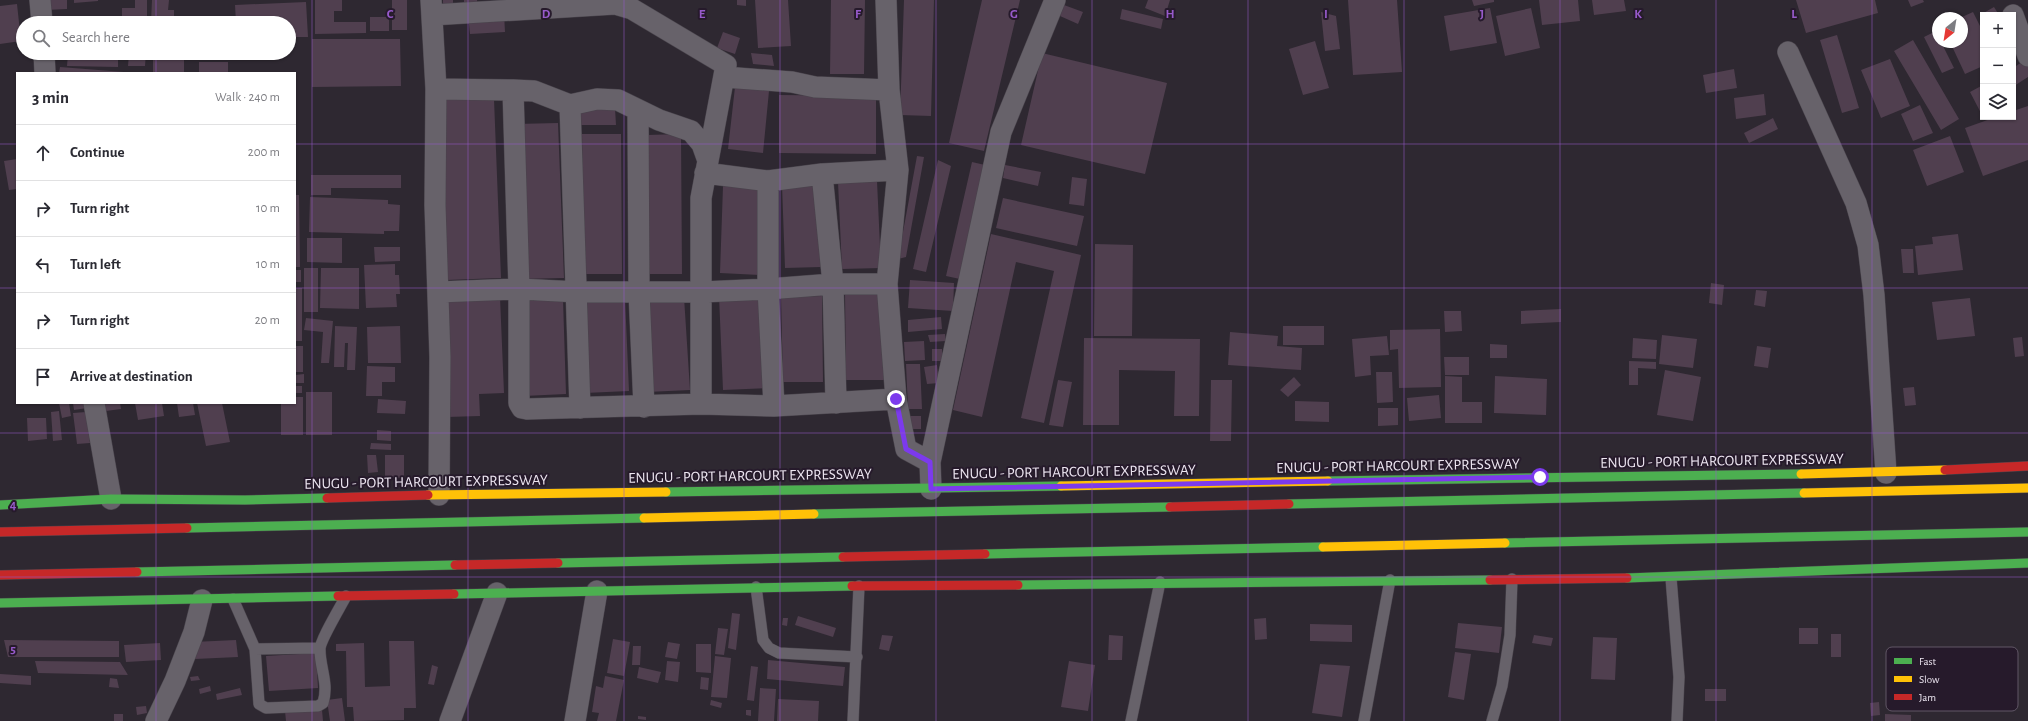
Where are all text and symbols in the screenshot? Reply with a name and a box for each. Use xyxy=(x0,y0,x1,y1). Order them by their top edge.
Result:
text: C xyxy=(387,8,394,21)
text: D xyxy=(542,8,551,21)
text: E xyxy=(699,8,706,21)
text: F xyxy=(855,8,862,21)
text: G xyxy=(1010,8,1018,21)
text: H xyxy=(1165,8,1175,21)
text: I xyxy=(1324,8,1328,21)
text: J xyxy=(1480,8,1484,21)
text: K xyxy=(1634,8,1642,21)
text: L xyxy=(1791,8,1797,21)
north arrow xyxy=(1932,12,1968,48)
map controls xyxy=(1980,12,2016,120)
button: + xyxy=(1980,12,2016,48)
search box xyxy=(16,16,296,60)
icon: search xyxy=(30,27,52,49)
text: Search here xyxy=(62,30,130,45)
button: − xyxy=(1980,48,2016,84)
button: layers xyxy=(1980,84,2016,120)
text: 3 min xyxy=(32,89,69,106)
text: Walk · 240 m xyxy=(215,91,280,104)
icon: ahead xyxy=(32,142,54,164)
text: Continue xyxy=(70,145,125,160)
text: 200 m xyxy=(248,146,280,159)
icon: right xyxy=(32,198,54,220)
text: Turn right xyxy=(70,201,129,216)
text: 10 m xyxy=(256,202,280,215)
icon: left xyxy=(32,254,54,276)
text: Turn left xyxy=(70,257,121,272)
text: 10 m xyxy=(256,258,280,271)
icon: right xyxy=(32,310,54,332)
text: Turn right xyxy=(70,313,129,328)
text: 20 m xyxy=(255,314,280,327)
icon: arrive xyxy=(32,366,54,388)
text: Arrive at destination xyxy=(70,369,193,384)
route end xyxy=(887,390,905,408)
street label: ENUGU - PORT HARCOURT EXPRESSWAY xyxy=(1600,451,1844,471)
street label: ENUGU - PORT HARCOURT EXPRESSWAY xyxy=(1276,456,1520,476)
street label: ENUGU - PORT HARCOURT EXPRESSWAY xyxy=(952,462,1196,482)
street label: ENUGU - PORT HARCOURT EXPRESSWAY xyxy=(628,466,872,486)
route start xyxy=(1531,468,1549,486)
street label: ENUGU - PORT HARCOURT EXPRESSWAY xyxy=(304,472,548,492)
text: 4 xyxy=(10,499,17,512)
text: 5 xyxy=(10,643,16,656)
legend xyxy=(1886,647,2018,711)
text: Fast xyxy=(1919,656,1937,667)
text: Slow xyxy=(1919,674,1940,685)
text: Jam xyxy=(1919,692,1936,703)

